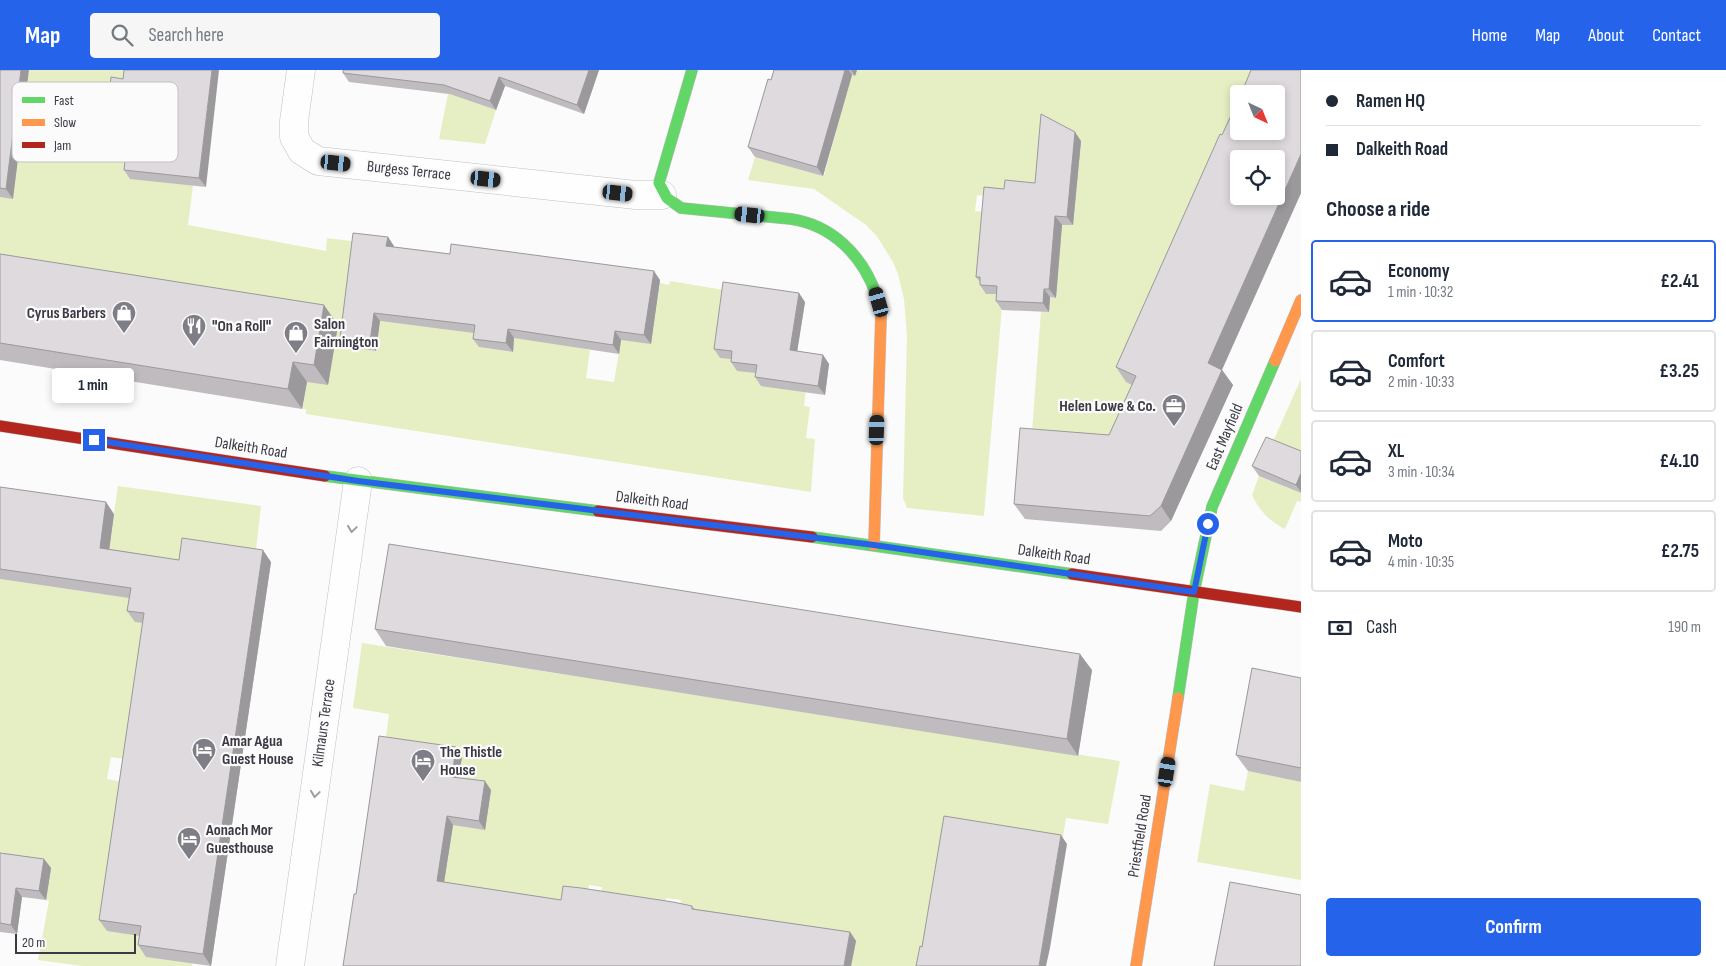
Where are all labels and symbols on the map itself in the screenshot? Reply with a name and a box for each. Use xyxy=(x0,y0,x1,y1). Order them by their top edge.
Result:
legend xyxy=(12,82,178,162)
north arrow xyxy=(1230,85,1285,140)
text: Fast xyxy=(54,92,74,109)
text: Slow xyxy=(54,114,76,131)
text: Jam xyxy=(53,137,71,154)
car xyxy=(320,154,351,172)
street label: Burgess Terrace xyxy=(366,157,452,185)
car xyxy=(470,170,501,188)
car xyxy=(602,184,633,202)
car xyxy=(734,206,765,224)
car xyxy=(867,286,890,318)
shop icon: Cyrus Barbers xyxy=(111,300,137,334)
place label: Cyrus Barbers xyxy=(27,304,106,323)
restaurant icon: "On a Roll" xyxy=(181,313,207,347)
place label: Salon Fairnington xyxy=(314,315,378,352)
place label: "On a Roll" xyxy=(212,317,271,336)
shop icon: Salon Fairnington xyxy=(283,320,309,354)
callout: 1 min xyxy=(53,368,135,402)
office icon: Helen Lowe & Co. xyxy=(1161,393,1187,427)
place label: Helen Lowe & Co. xyxy=(1059,397,1156,416)
street label: East Mayfield xyxy=(1202,401,1248,473)
car xyxy=(868,415,885,445)
route end xyxy=(83,429,105,451)
street label: Dalkeith Road xyxy=(213,433,289,463)
street label: Dalkeith Road xyxy=(615,487,689,515)
route start xyxy=(1197,513,1219,535)
one-way arrow xyxy=(347,525,357,533)
street label: Dalkeith Road xyxy=(1016,541,1092,569)
street label: Kilmaurs Terrace xyxy=(308,678,340,768)
place label: Amar Agua Guest House xyxy=(221,732,294,769)
hotel icon: Amar Agua Guest House xyxy=(191,737,217,771)
place label: The Thistle House xyxy=(440,743,502,780)
hotel icon: The Thistle House xyxy=(410,748,436,782)
car xyxy=(1157,756,1176,788)
one-way arrow xyxy=(310,790,320,798)
street label: Priestfield Road xyxy=(1124,793,1156,879)
place label: Aonach Mor Guesthouse xyxy=(205,821,274,858)
hotel icon: Aonach Mor Guesthouse xyxy=(176,826,202,860)
scale bar xyxy=(15,931,136,954)

